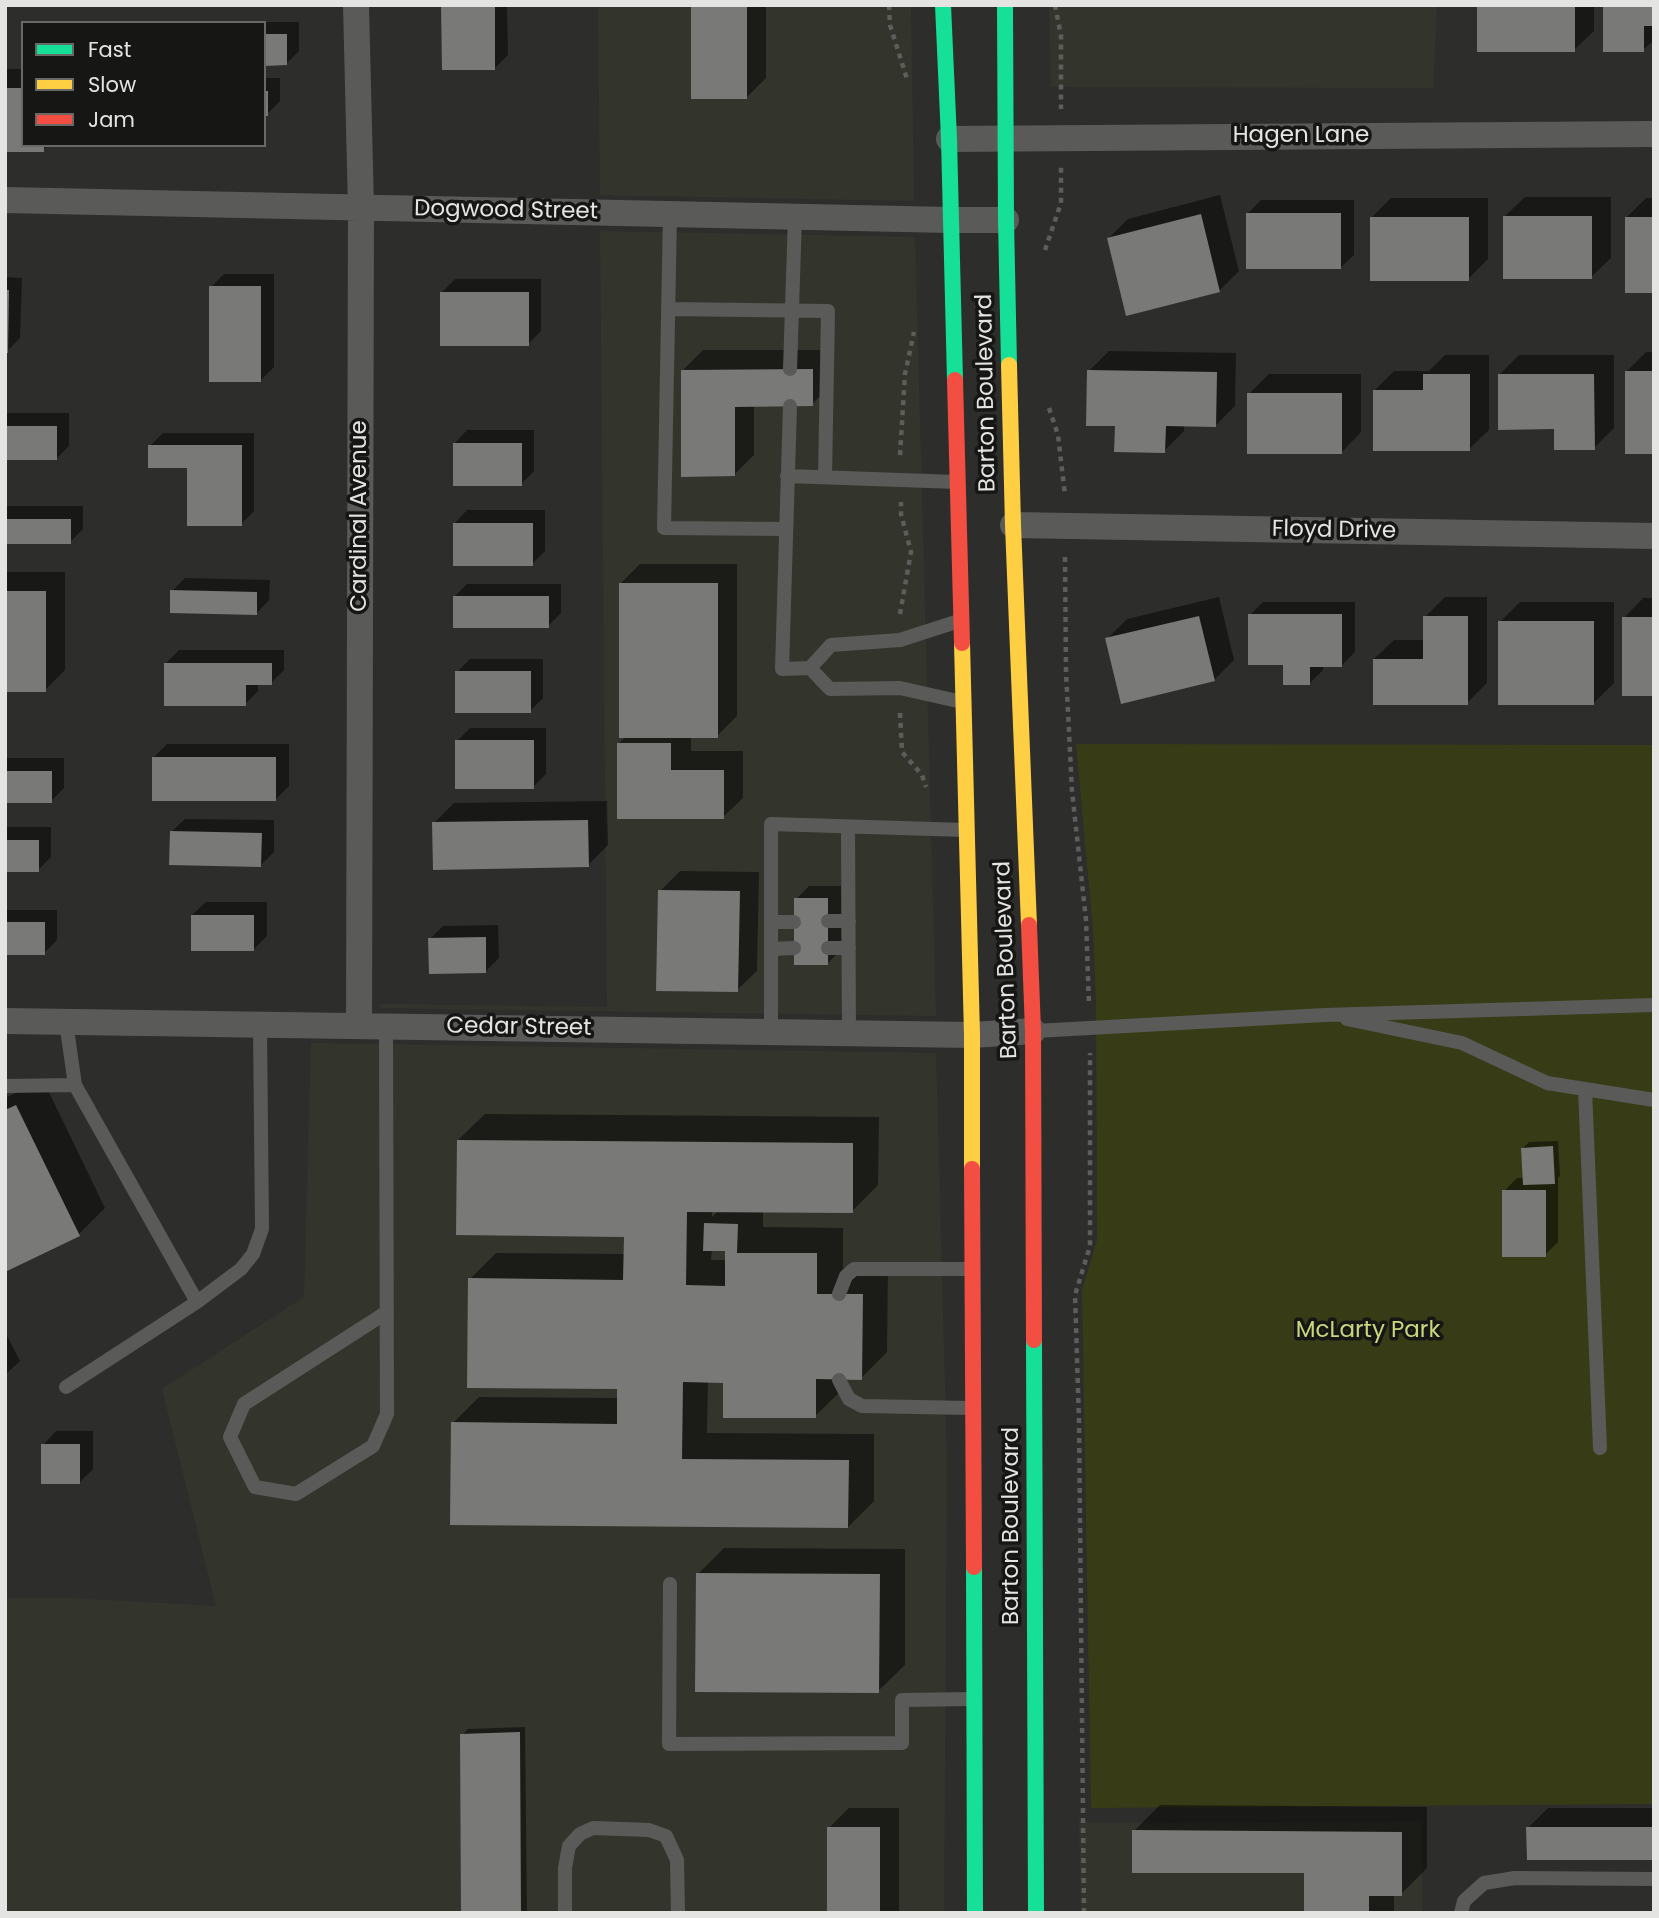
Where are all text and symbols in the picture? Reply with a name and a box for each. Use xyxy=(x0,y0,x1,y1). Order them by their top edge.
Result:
legend xyxy=(21,21,266,147)
text: Fast xyxy=(88,35,131,64)
text: Slow xyxy=(88,70,136,99)
text: Jam xyxy=(88,105,135,134)
street label: Hagen Lane xyxy=(1233,122,1369,150)
street label: Dogwood Street xyxy=(414,196,598,226)
street label: Barton Boulevard xyxy=(971,294,1003,492)
street label: Cardinal Avenue xyxy=(346,420,374,612)
street label: Floyd Drive xyxy=(1272,516,1396,546)
street label: Barton Boulevard xyxy=(990,860,1024,1060)
street label: Cedar Street xyxy=(446,1013,592,1043)
park label: McLarty Park xyxy=(1296,1317,1440,1345)
street label: Barton Boulevard xyxy=(998,1427,1026,1625)

